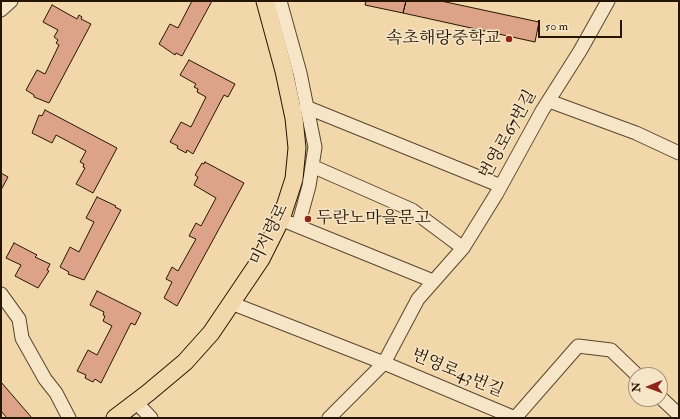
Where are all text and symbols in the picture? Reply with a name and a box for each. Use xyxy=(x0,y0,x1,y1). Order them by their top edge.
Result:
scale bar xyxy=(540,12,624,38)
text: 50 m xyxy=(545,19,568,34)
place label: 속초해랑중학교 xyxy=(386,29,501,49)
marker: 속초해랑중학교 xyxy=(504,34,514,44)
street label: 번영로67번길 xyxy=(476,87,542,183)
street label: 미시령로 xyxy=(246,201,294,269)
place label: 두란노마을문고 xyxy=(316,209,431,229)
marker: 두란노마을문고 xyxy=(303,214,313,224)
street label: 번영로43번길 xyxy=(408,346,506,402)
north arrow xyxy=(628,367,668,407)
text: N xyxy=(630,382,643,392)

